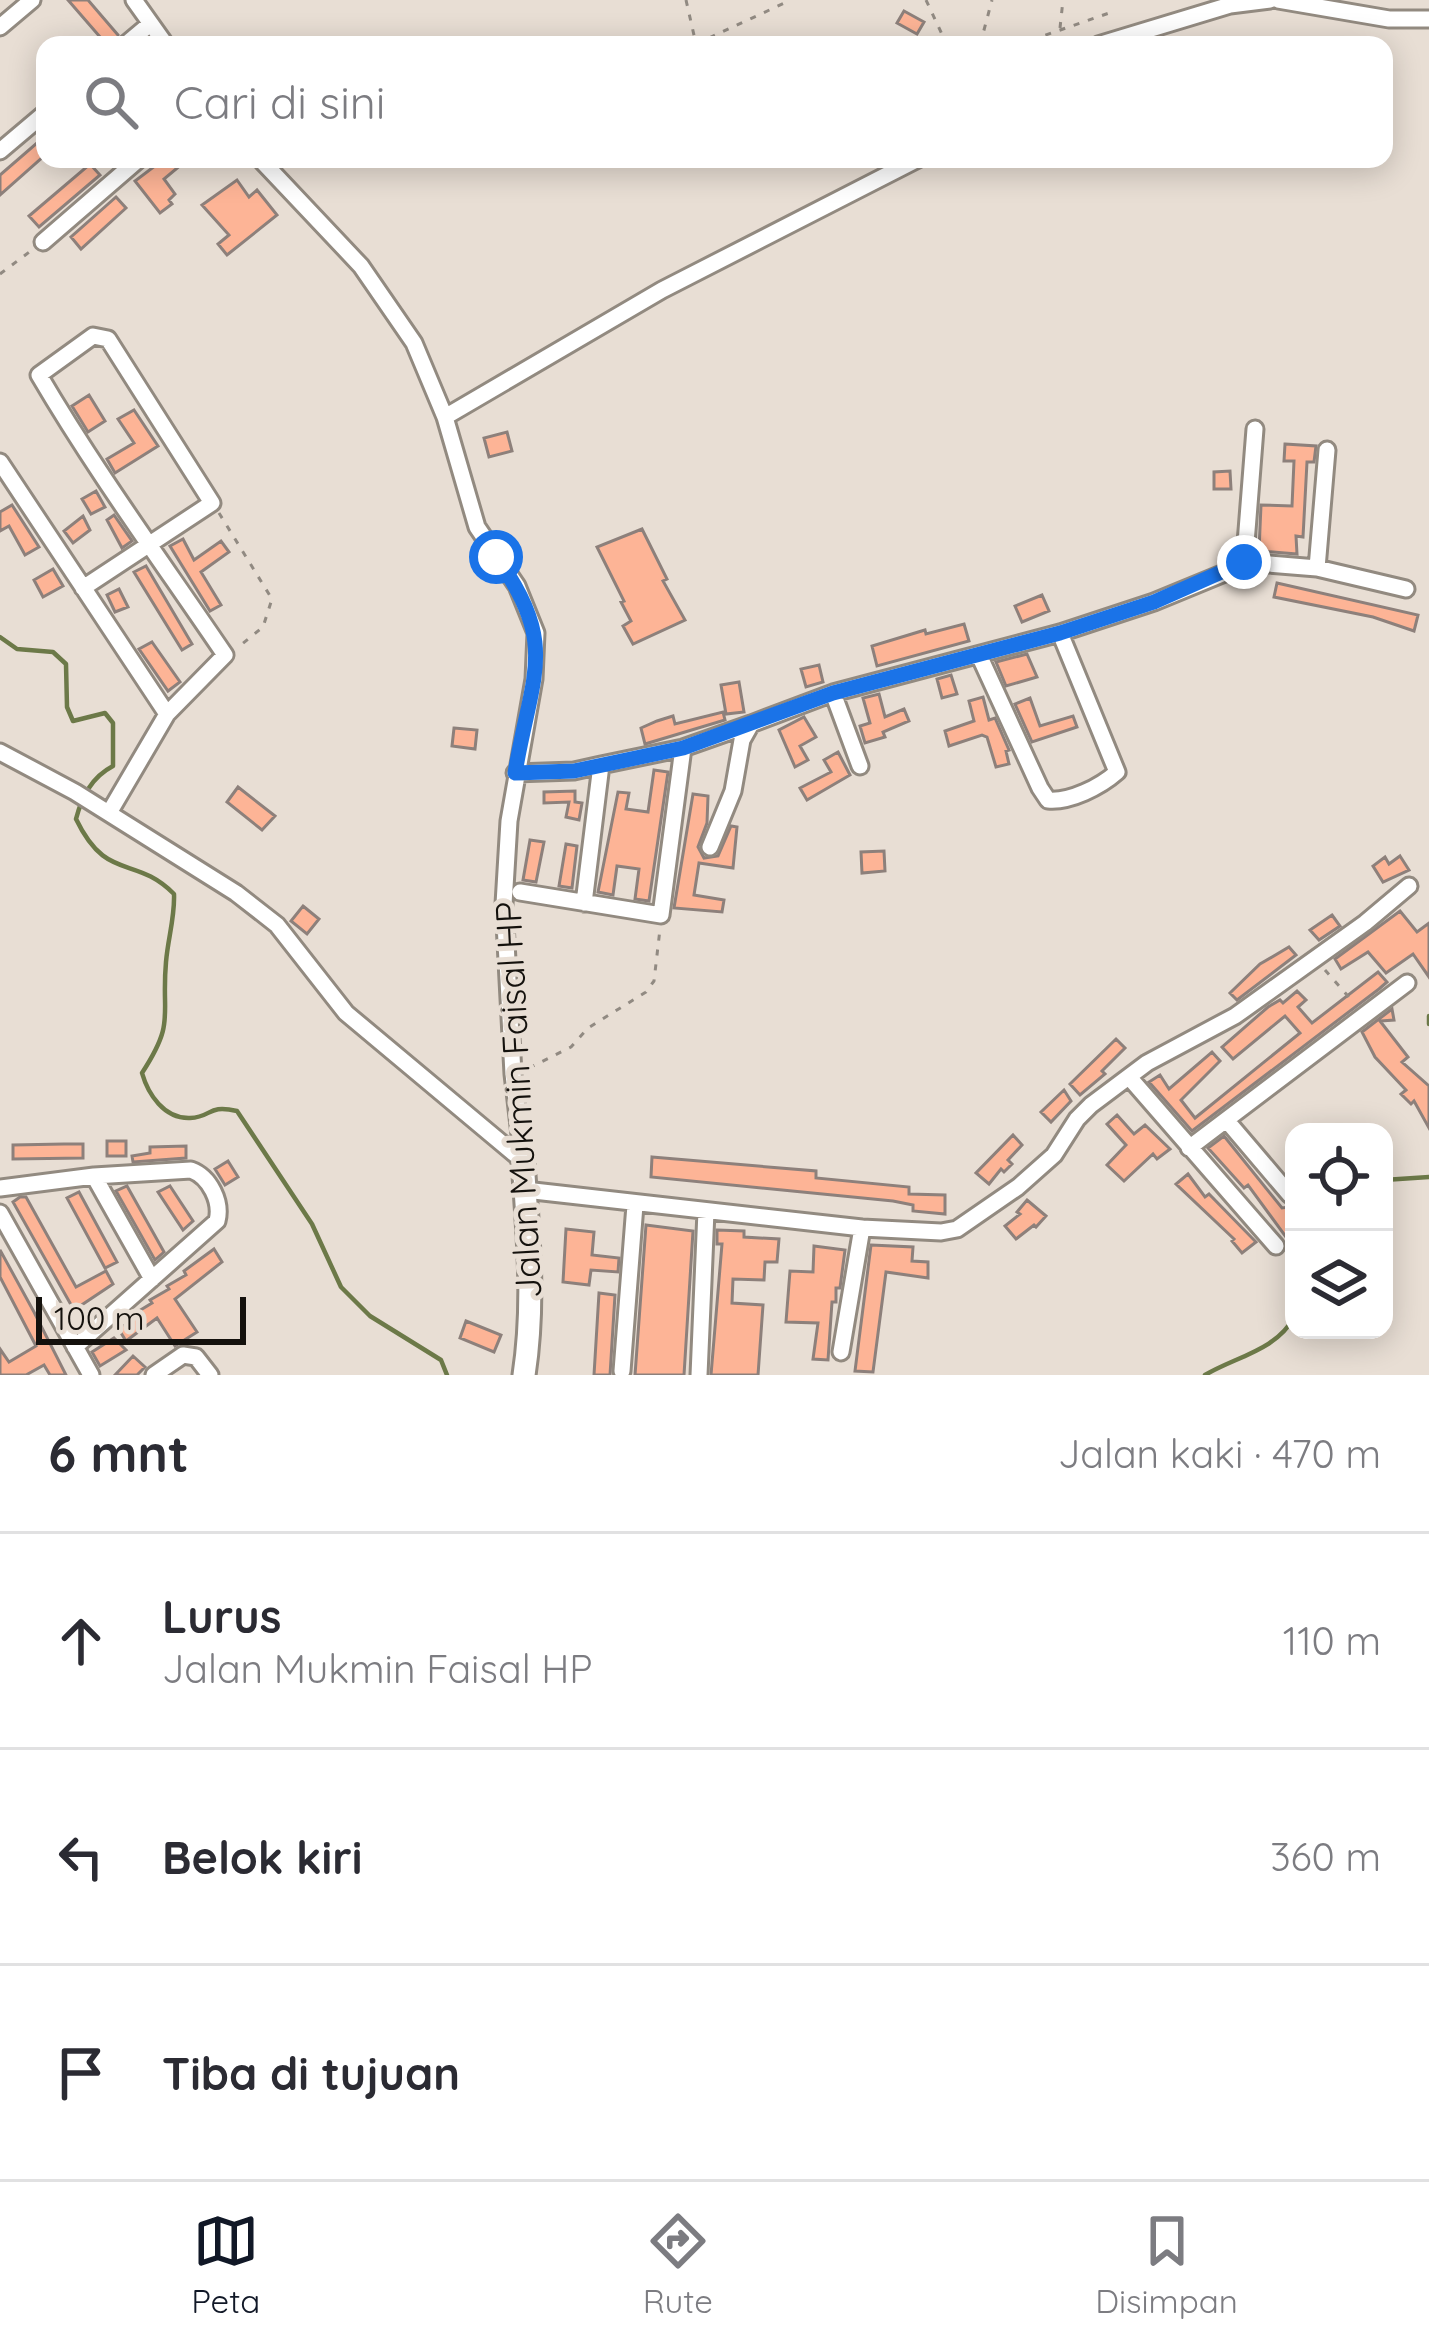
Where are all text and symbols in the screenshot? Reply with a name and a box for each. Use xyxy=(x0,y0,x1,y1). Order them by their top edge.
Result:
search box xyxy=(36,36,1393,168)
icon: search xyxy=(78,69,144,135)
text: Cari di sini xyxy=(174,74,385,130)
route start xyxy=(469,530,523,584)
route end xyxy=(1217,535,1271,589)
street label: Jalan Mukmin Faisal HP xyxy=(485,900,550,1300)
map controls xyxy=(1285,1123,1393,1339)
button: locate xyxy=(1285,1123,1393,1231)
button: layers xyxy=(1285,1231,1393,1339)
scale bar xyxy=(36,1291,246,1344)
text: 100 m xyxy=(54,1297,145,1338)
text: 6 mnt xyxy=(48,1421,189,1485)
text: Jalan kaki · 470 m xyxy=(1058,1429,1381,1478)
text: Lurus xyxy=(162,1588,281,1644)
icon: ahead xyxy=(48,1608,114,1674)
text: 110 m xyxy=(1283,1616,1381,1665)
text: Jalan Mukmin Faisal HP xyxy=(162,1644,593,1693)
icon: left xyxy=(48,1824,114,1890)
text: Belok kiri xyxy=(162,1829,362,1885)
text: 360 m xyxy=(1270,1832,1381,1881)
icon: arrive xyxy=(48,2040,114,2106)
text: Tiba di tujuan xyxy=(162,2045,460,2101)
tab: Peta xyxy=(191,2208,260,2321)
tab: Rute xyxy=(643,2208,713,2321)
tab: Disimpan xyxy=(1095,2208,1238,2321)

